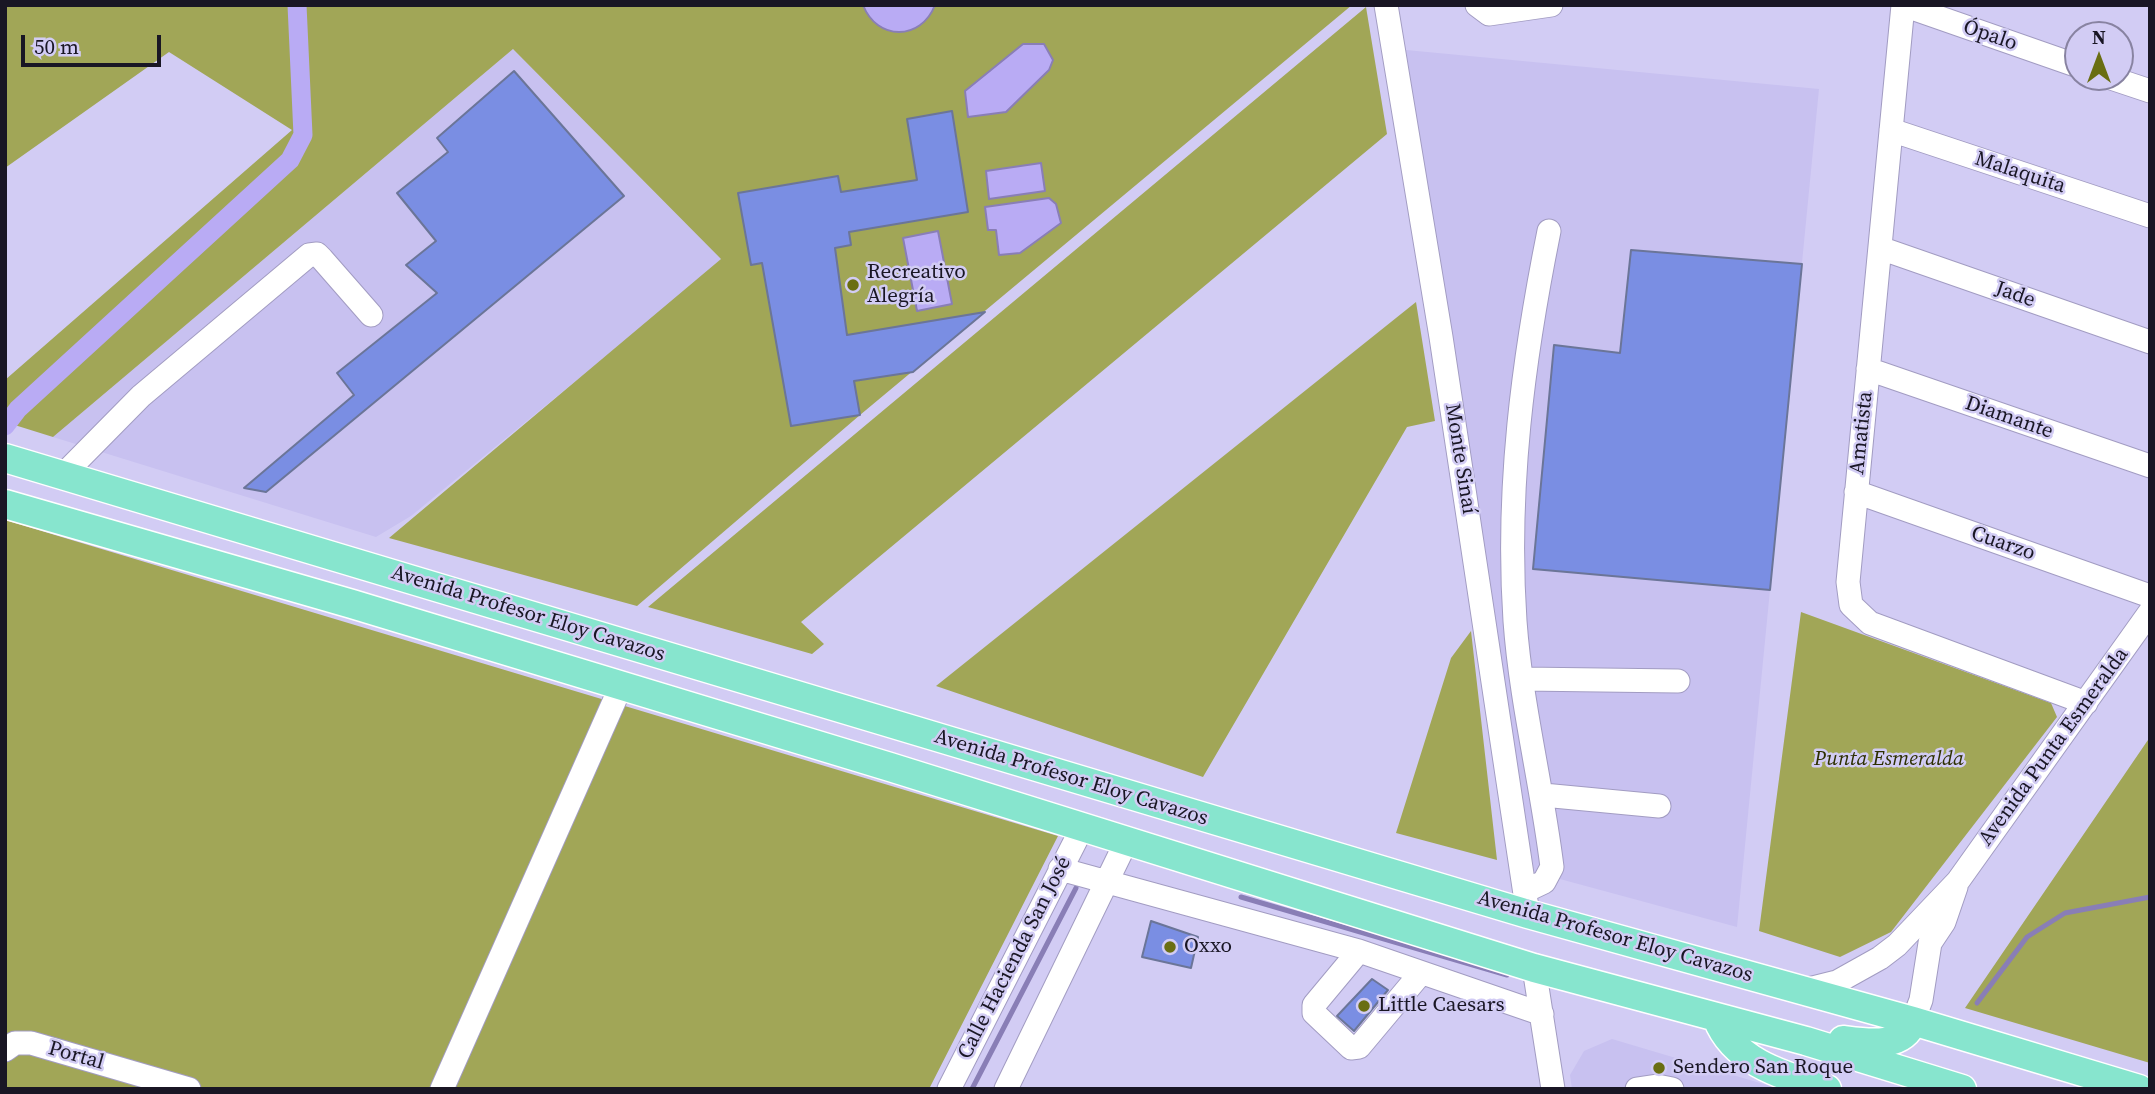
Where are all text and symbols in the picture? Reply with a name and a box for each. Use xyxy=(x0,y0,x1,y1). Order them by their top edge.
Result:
street label: Ópalo xyxy=(1960,15,2020,57)
scale bar xyxy=(24,21,164,65)
north arrow xyxy=(2064,21,2134,91)
text: N xyxy=(2092,24,2106,50)
text: 50 m xyxy=(34,32,79,61)
street label: Malaquita xyxy=(1972,147,2068,199)
place label: Recreativo Alegría xyxy=(867,260,966,310)
street label: Jade xyxy=(1992,276,2038,314)
marker: Recreativo Alegría xyxy=(845,277,861,293)
street label: Amatista xyxy=(1845,390,1879,476)
street label: Diamante xyxy=(1962,391,2056,445)
street label: Monte Sinaí xyxy=(1439,402,1481,516)
street label: Cuarzo xyxy=(1968,521,2038,567)
street label: Avenida Profesor Eloy Cavazos xyxy=(388,560,668,668)
street label: Avenida Punta Esmeralda xyxy=(1974,643,2134,851)
street label: Avenida Profesor Eloy Cavazos xyxy=(931,724,1211,832)
park label: Punta Esmeralda xyxy=(1814,747,1964,773)
street label: Calle Hacienda San José xyxy=(953,853,1077,1063)
street label: Avenida Profesor Eloy Cavazos xyxy=(1475,886,1755,988)
place label: Oxxo xyxy=(1184,934,1232,960)
marker: Oxxo xyxy=(1162,939,1178,955)
place label: Little Caesars xyxy=(1378,993,1505,1019)
marker: Little Caesars xyxy=(1356,998,1372,1014)
street label: Portal xyxy=(45,1036,107,1076)
place label: Sendero San Roque xyxy=(1673,1055,1853,1081)
marker: Sendero San Roque xyxy=(1651,1060,1667,1076)

